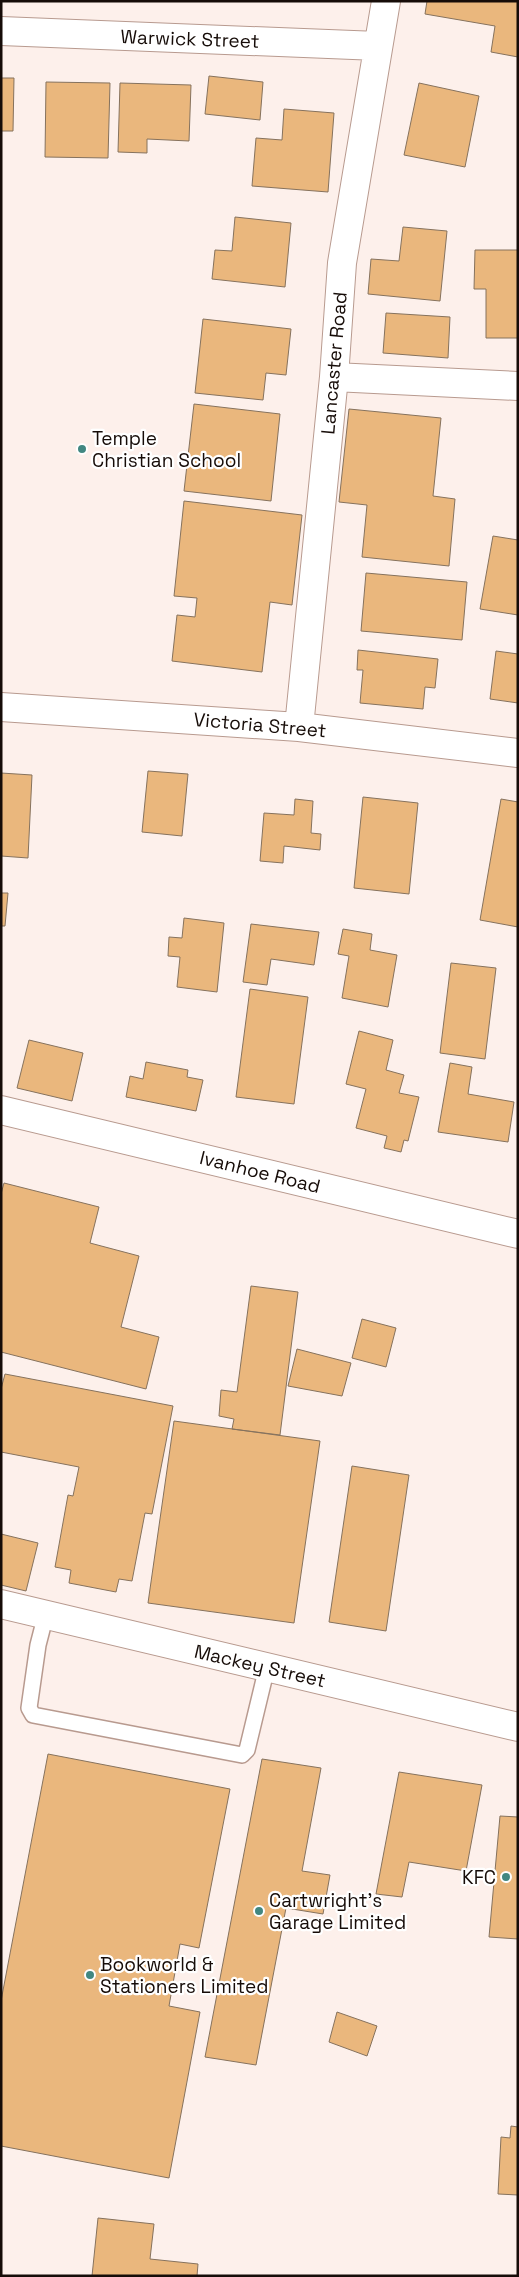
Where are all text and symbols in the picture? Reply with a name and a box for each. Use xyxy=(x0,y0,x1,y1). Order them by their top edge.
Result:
street label: Warwick Street xyxy=(120,24,260,54)
street label: Lancaster Road xyxy=(315,291,353,435)
place label: Temple Christian School xyxy=(92,426,241,473)
marker: Temple Christian School xyxy=(76,443,88,455)
street label: Victoria Street xyxy=(193,707,327,743)
street label: Ivanhoe Road xyxy=(197,1145,323,1199)
street label: Mackey Street xyxy=(192,1639,328,1693)
place label: KFC xyxy=(462,1865,496,1890)
marker: KFC xyxy=(500,1871,512,1883)
place label: Cartwright's Garage Limited xyxy=(269,1888,406,1935)
marker: Cartwright's Garage Limited xyxy=(253,1905,265,1917)
place label: Bookworld & Stationers Limited xyxy=(100,1952,268,1999)
marker: Bookworld & Stationers Limited xyxy=(84,1969,96,1981)

